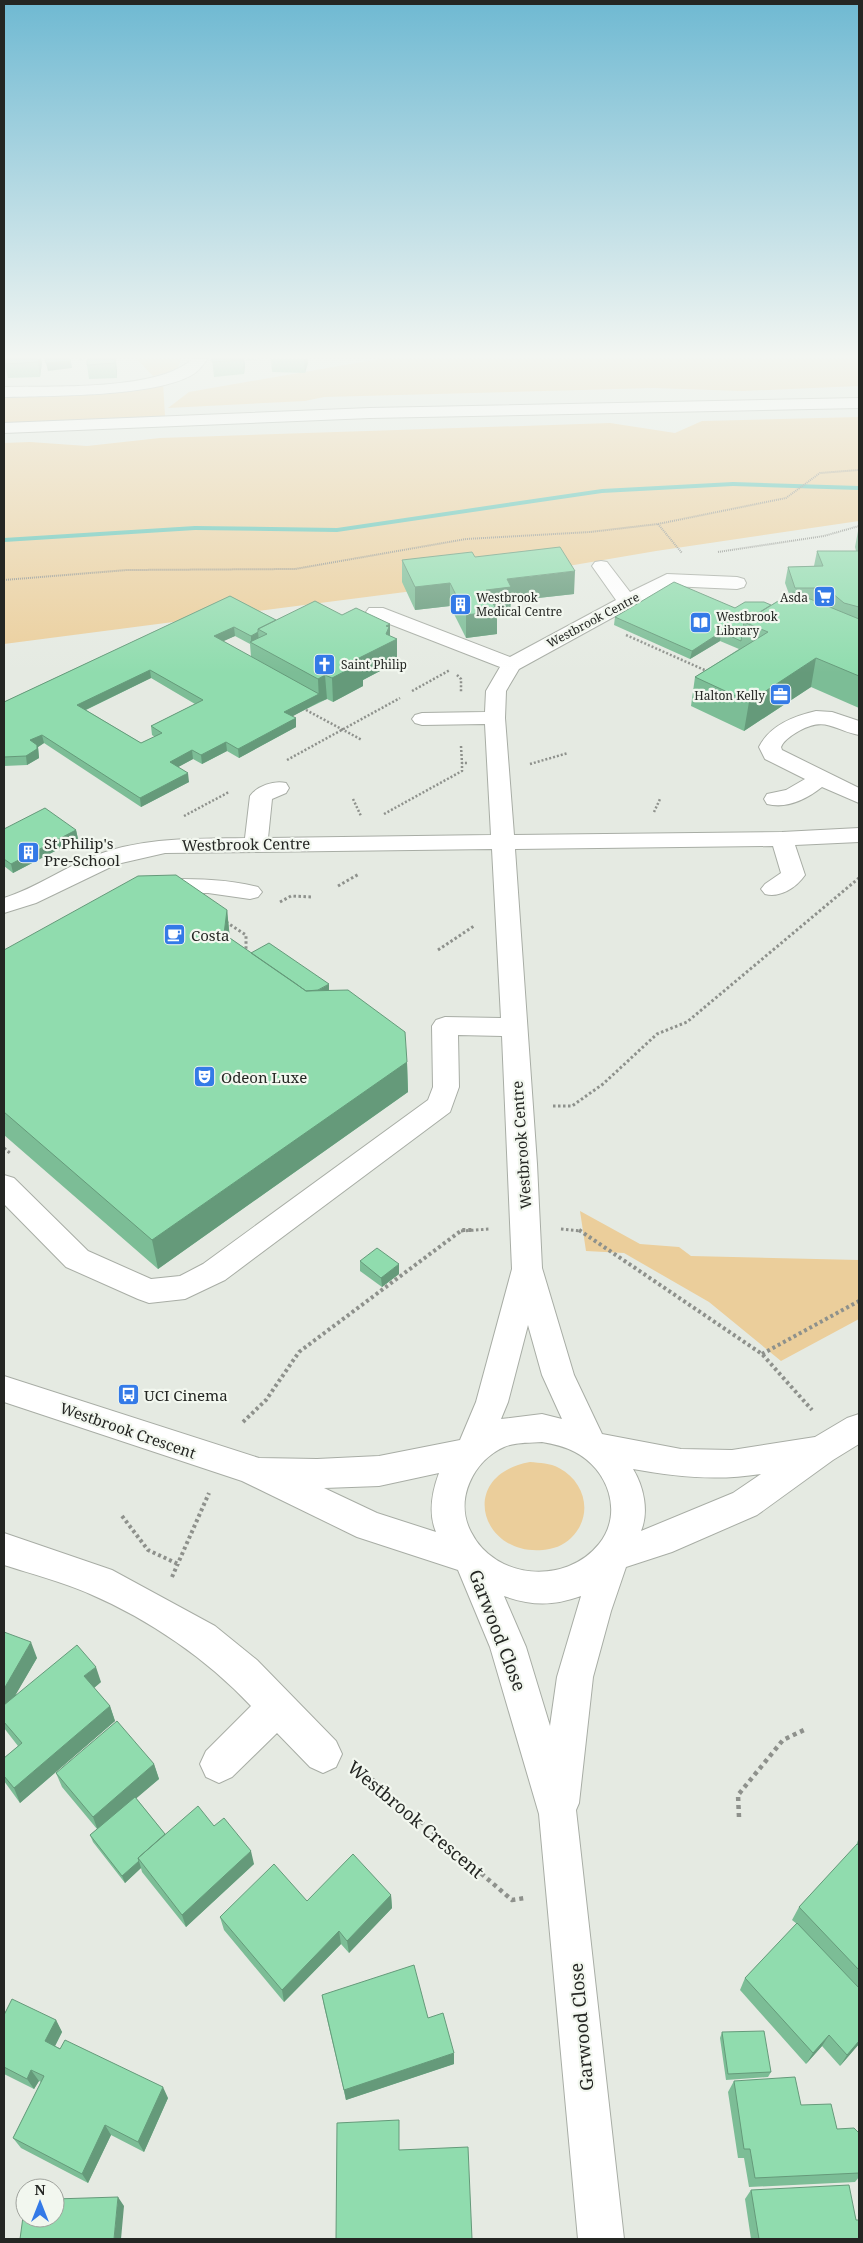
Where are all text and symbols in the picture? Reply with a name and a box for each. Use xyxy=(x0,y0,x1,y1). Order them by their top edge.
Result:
supermarket icon: Asda xyxy=(812,585,836,609)
street label: Westbrook Centre xyxy=(544,588,642,652)
place label: Westbrook Medical Centre xyxy=(476,589,562,620)
place label: Asda xyxy=(780,589,808,606)
building icon: Westbrook Medical Centre xyxy=(448,592,472,616)
place label: Westbrook Library xyxy=(716,608,779,639)
library icon: Westbrook Library xyxy=(688,611,712,635)
church icon: Saint Philip xyxy=(313,652,337,676)
place label: Saint Philip xyxy=(341,656,407,673)
office icon: Halton Kelly xyxy=(769,683,793,707)
place label: Halton Kelly xyxy=(694,687,765,704)
place label: St Philip's Pre-School xyxy=(44,833,120,870)
street label: Westbrook Centre xyxy=(182,833,310,855)
building icon: St Philip's Pre-School xyxy=(16,840,40,864)
cafe icon: Costa xyxy=(163,923,187,947)
place label: Costa xyxy=(191,925,229,945)
theatre icon: Odeon Luxe xyxy=(193,1065,217,1089)
place label: Odeon Luxe xyxy=(221,1067,307,1087)
street label: Westbrook Centre xyxy=(507,1080,535,1210)
bus stop icon: UCI Cinema xyxy=(116,1383,140,1407)
place label: UCI Cinema xyxy=(144,1385,228,1405)
street label: Westbrook Crescent xyxy=(57,1397,199,1463)
street label: Garwood Close xyxy=(464,1566,532,1694)
street label: Westbrook Crescent xyxy=(343,1755,489,1883)
street label: Garwood Close xyxy=(563,1962,599,2092)
north arrow xyxy=(15,2178,65,2228)
text: N xyxy=(34,2180,46,2199)

